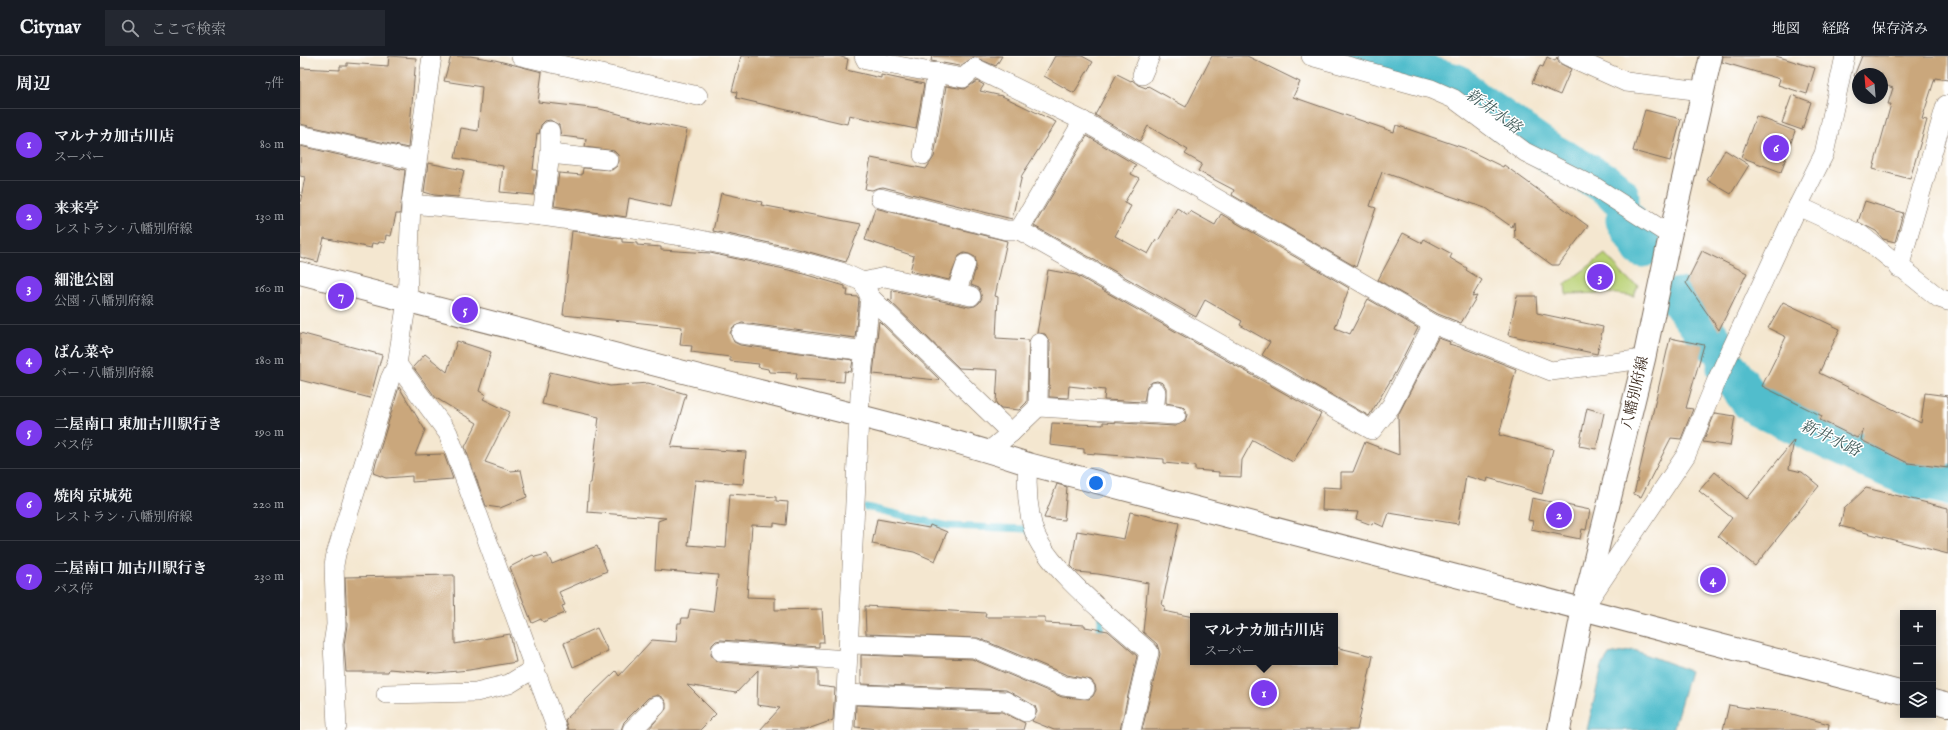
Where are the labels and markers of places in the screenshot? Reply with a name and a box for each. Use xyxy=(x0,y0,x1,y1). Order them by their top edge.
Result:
pin: 6 xyxy=(1763,133,1789,163)
pin: 3 xyxy=(1587,262,1613,292)
pin: 7 xyxy=(328,281,354,311)
pin: 5 xyxy=(452,295,478,325)
pin: 2 xyxy=(1546,500,1572,530)
pin: 4 xyxy=(1700,565,1726,595)
pin: 1 xyxy=(1251,678,1277,708)

